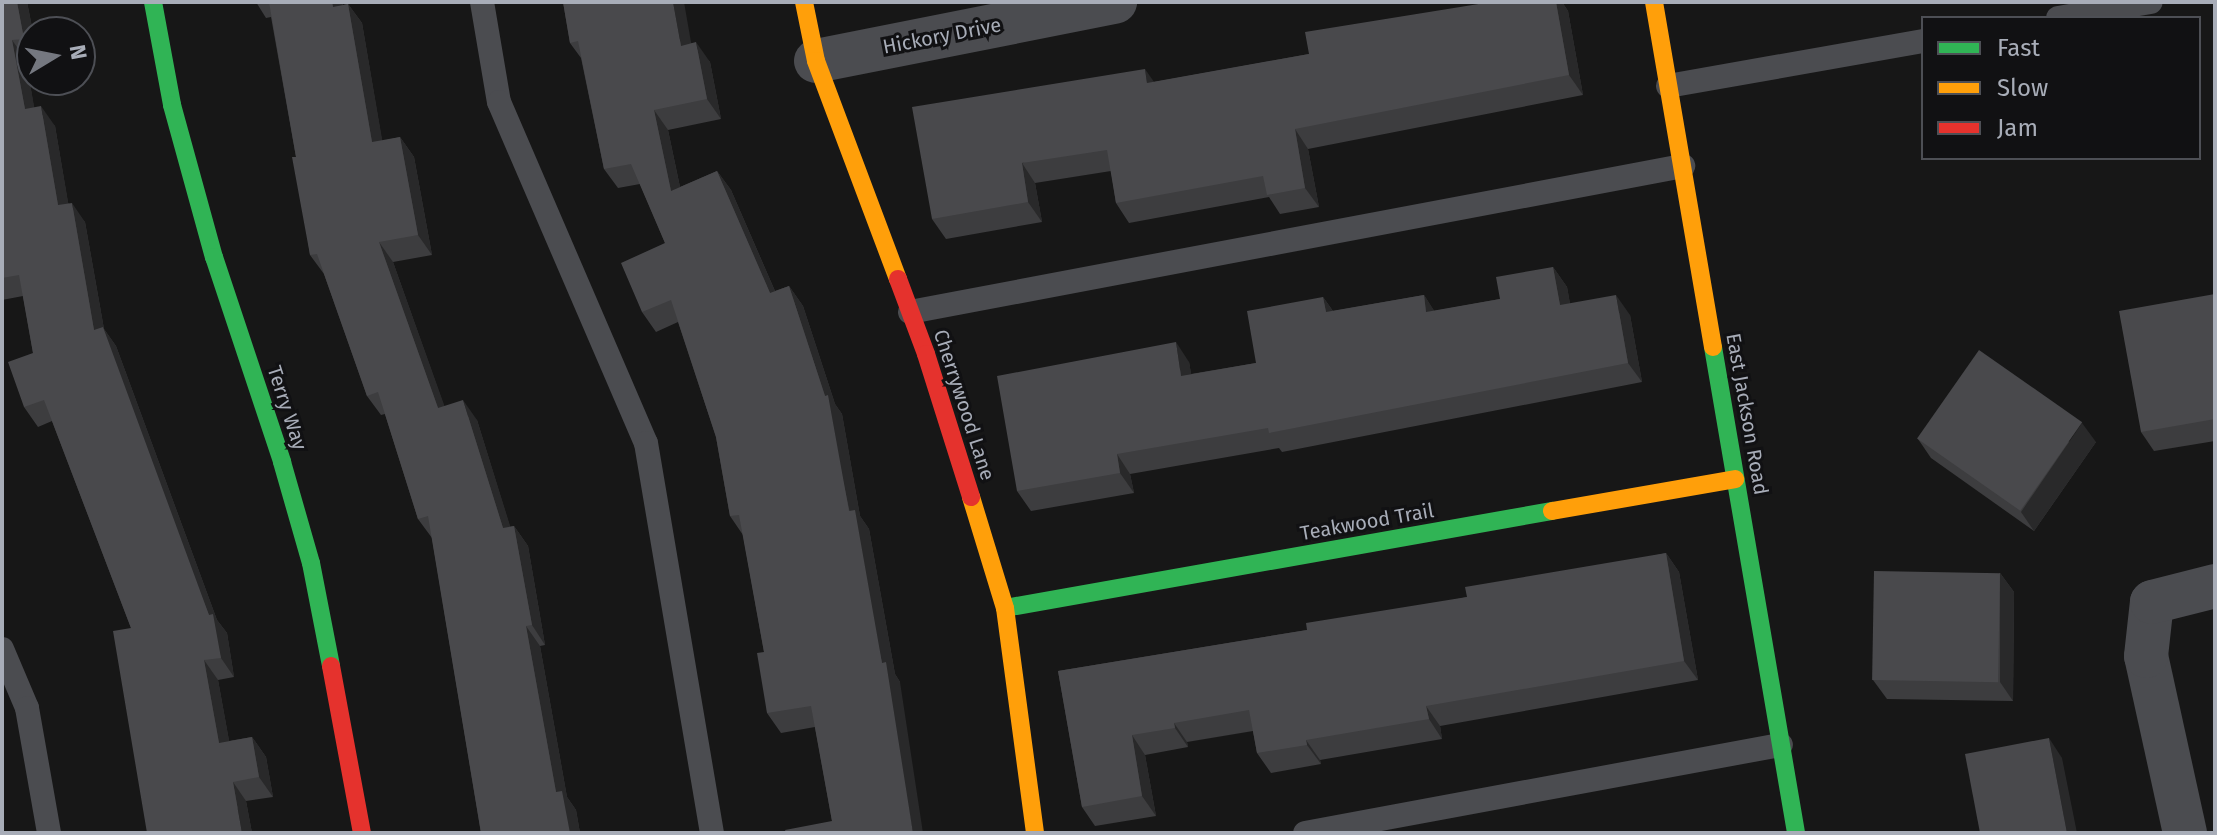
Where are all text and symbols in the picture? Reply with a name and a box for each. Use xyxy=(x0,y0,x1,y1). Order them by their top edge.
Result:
street label: Hickory Drive xyxy=(881,13,1003,59)
north arrow xyxy=(16,16,96,96)
legend xyxy=(1921,16,2201,160)
text: Fast xyxy=(1997,34,2040,62)
text: N xyxy=(64,43,93,62)
text: Slow xyxy=(1997,74,2048,102)
text: Jam xyxy=(1997,114,2038,142)
street label: Cherrywood Lane xyxy=(928,327,1000,483)
street label: East Jackson Road xyxy=(1721,331,1773,497)
street label: Terry Way xyxy=(262,363,312,453)
street label: Teakwood Trail xyxy=(1298,498,1436,546)

